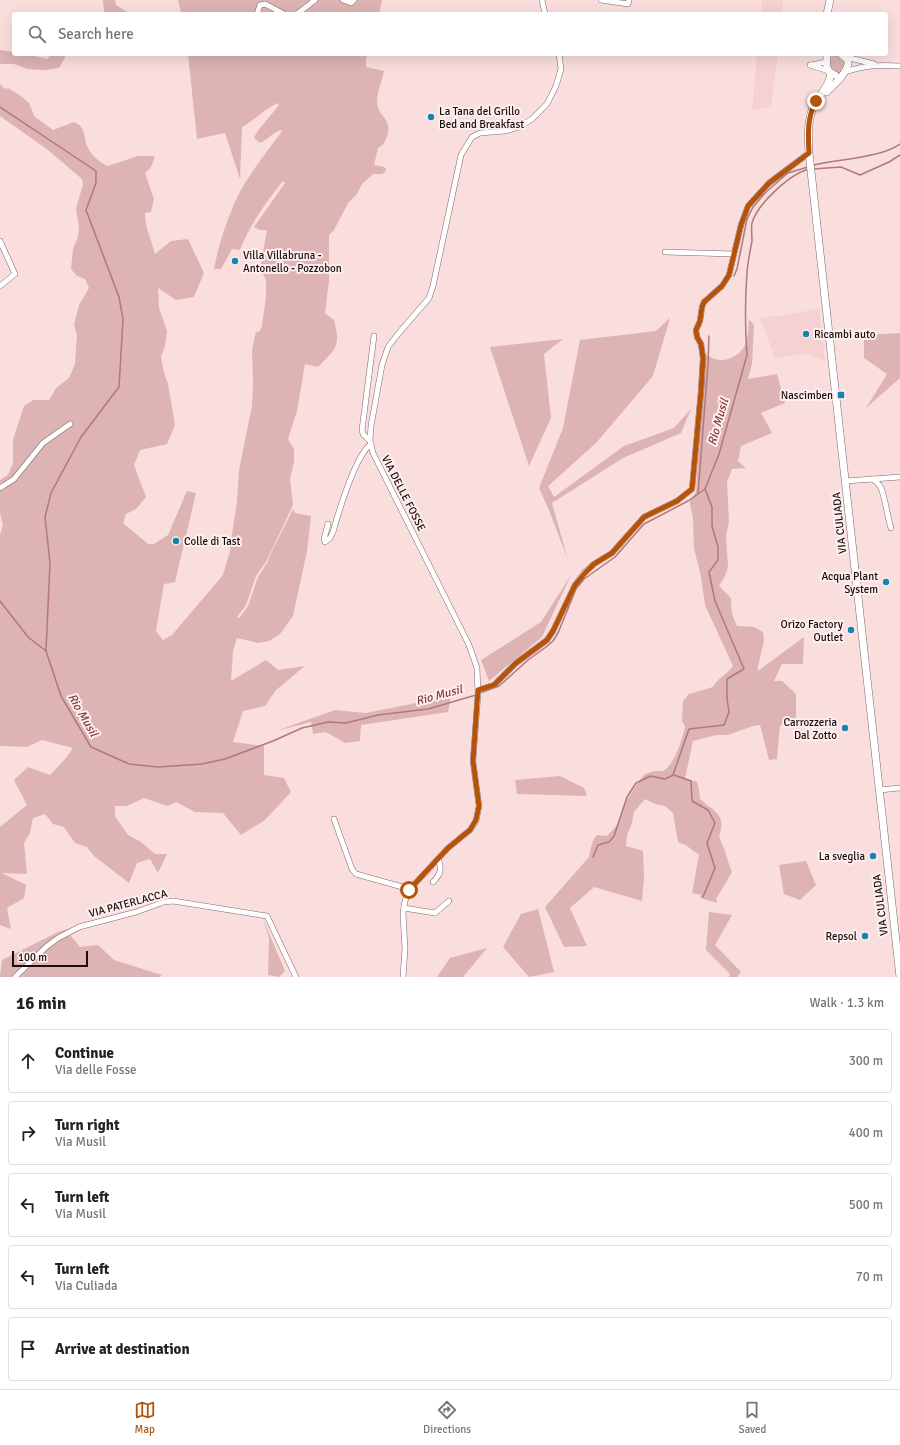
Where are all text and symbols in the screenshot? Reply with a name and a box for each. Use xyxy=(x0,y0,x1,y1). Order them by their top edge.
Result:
search box xyxy=(12,12,888,56)
icon: search xyxy=(26,23,48,45)
text: Search here xyxy=(58,25,134,43)
route end xyxy=(807,92,825,110)
place label: La Tana del Grillo Bed and Breakfast xyxy=(439,105,524,131)
marker: La Tana del Grillo Bed and Breakfast xyxy=(426,112,436,122)
place label: Villa Villabruna - Antonello - Pozzobon xyxy=(243,249,342,275)
marker: Villa Villabruna - Antonello - Pozzobon xyxy=(230,256,240,266)
place label: Ricambi auto xyxy=(814,328,876,341)
marker: Ricambi auto xyxy=(801,329,811,339)
place label: Nascimben xyxy=(781,389,833,402)
marker: Nascimben xyxy=(836,390,846,400)
water label: Rio Musil xyxy=(705,396,733,447)
street label: VIA DELLE FOSSE xyxy=(379,453,428,533)
street label: VIA CULIADA xyxy=(830,491,849,554)
place label: Colle di Tast xyxy=(184,535,241,548)
marker: Colle di Tast xyxy=(171,536,181,546)
place label: Acqua Plant System xyxy=(821,570,878,596)
marker: Acqua Plant System xyxy=(881,577,891,587)
place label: Orizo Factory Outlet xyxy=(781,618,844,644)
marker: Orizo Factory Outlet xyxy=(846,625,856,635)
water label: Rio Musil xyxy=(414,682,466,709)
water label: Rio Musil xyxy=(64,691,102,741)
place label: Carrozzeria Dal Zotto xyxy=(783,716,837,742)
marker: Carrozzeria Dal Zotto xyxy=(840,723,850,733)
place label: La sveglia xyxy=(819,850,865,863)
marker: La sveglia xyxy=(868,851,878,861)
street label: VIA CULIADA xyxy=(870,873,891,937)
route start xyxy=(400,881,418,899)
street label: VIA PATERLACCA xyxy=(87,887,169,920)
place label: Repsol xyxy=(825,930,857,943)
marker: Repsol xyxy=(860,931,870,941)
scale bar xyxy=(12,949,88,968)
text: 100 m xyxy=(18,951,47,964)
text: 16 min xyxy=(16,993,66,1014)
text: Walk · 1.3 km xyxy=(810,995,884,1011)
text: Continue xyxy=(55,1044,114,1062)
icon: ahead xyxy=(17,1050,39,1072)
text: 300 m xyxy=(849,1053,883,1069)
text: Via delle Fosse xyxy=(55,1062,137,1078)
text: Turn right xyxy=(55,1116,120,1134)
icon: right xyxy=(17,1122,39,1144)
text: 400 m xyxy=(849,1125,883,1141)
text: Via Musil xyxy=(55,1134,106,1150)
text: Turn left xyxy=(55,1188,109,1206)
icon: left xyxy=(17,1194,39,1216)
text: 500 m xyxy=(849,1197,883,1213)
text: Via Musil xyxy=(55,1206,106,1222)
text: Turn left xyxy=(55,1260,109,1278)
icon: left xyxy=(17,1266,39,1288)
text: 70 m xyxy=(856,1269,883,1285)
text: Via Culiada xyxy=(55,1278,118,1294)
icon: arrive xyxy=(17,1338,39,1360)
text: Arrive at destination xyxy=(55,1340,190,1358)
tab: Map xyxy=(134,1399,156,1436)
tab: Directions xyxy=(423,1399,471,1436)
tab: Saved xyxy=(739,1399,766,1436)

